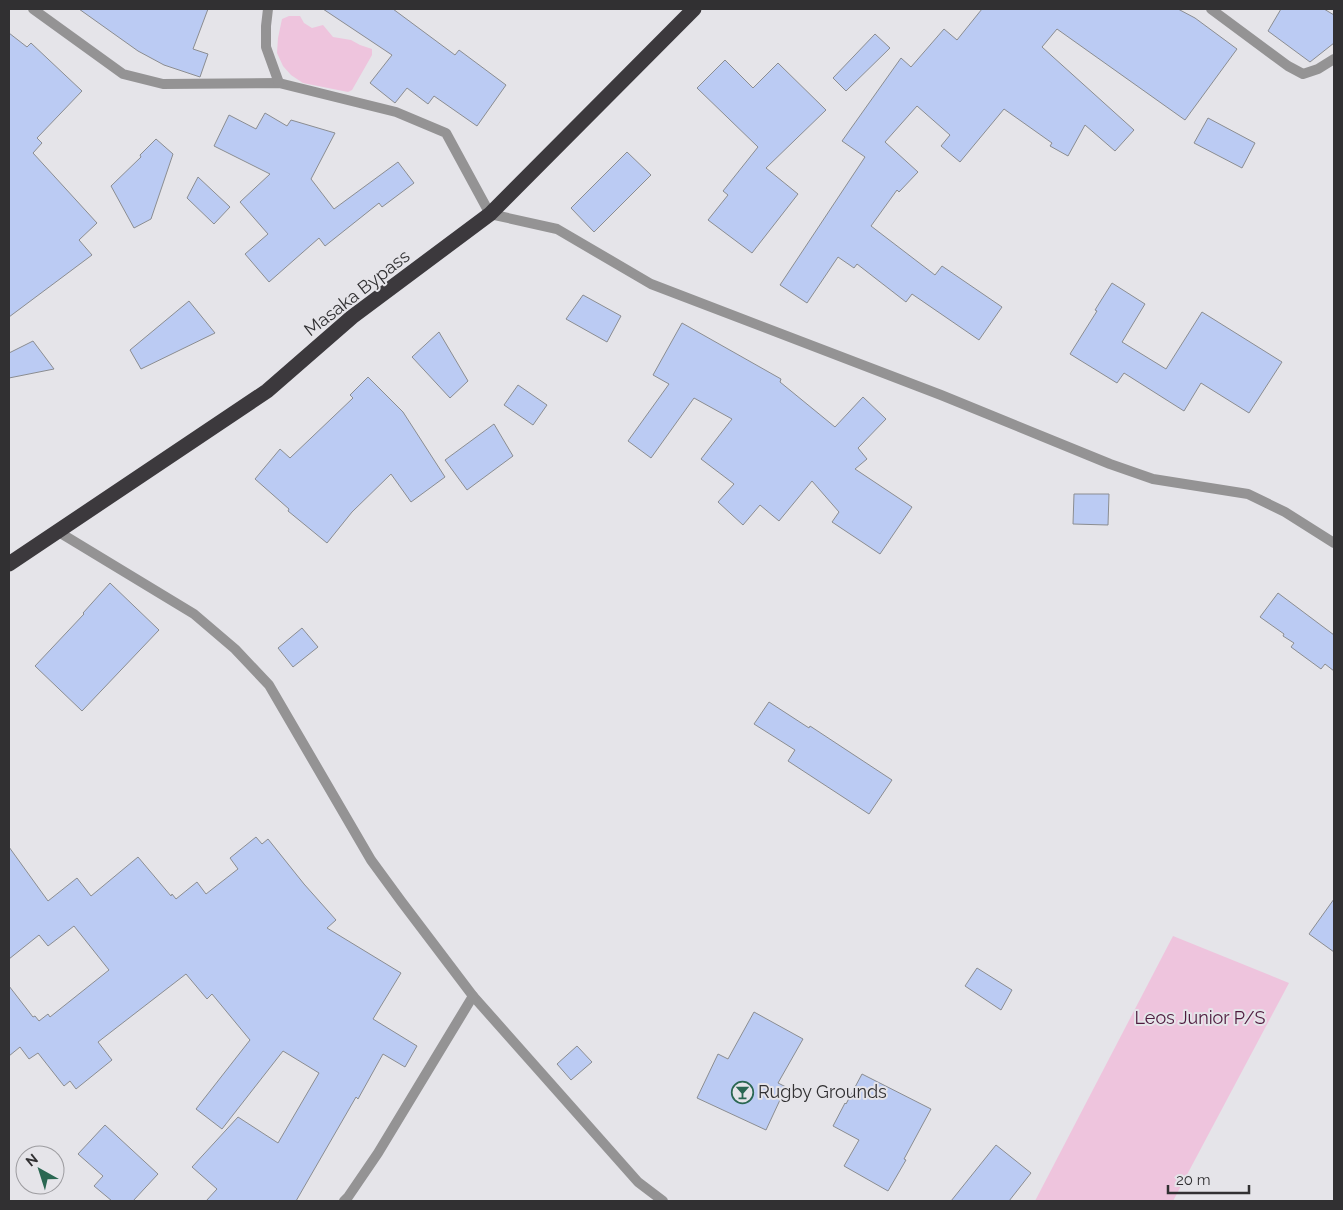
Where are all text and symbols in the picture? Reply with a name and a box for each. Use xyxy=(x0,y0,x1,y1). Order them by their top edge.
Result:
street label: Masaka Bypass xyxy=(300,245,414,340)
park label: Leos Junior P/S xyxy=(1135,1007,1266,1028)
bar icon: Rugby Grounds xyxy=(730,1080,754,1104)
place label: Rugby Grounds xyxy=(758,1081,887,1102)
north arrow xyxy=(15,1145,65,1195)
text: N xyxy=(23,1150,41,1169)
scale bar xyxy=(1168,1162,1249,1194)
text: 20 m xyxy=(1176,1171,1211,1189)

